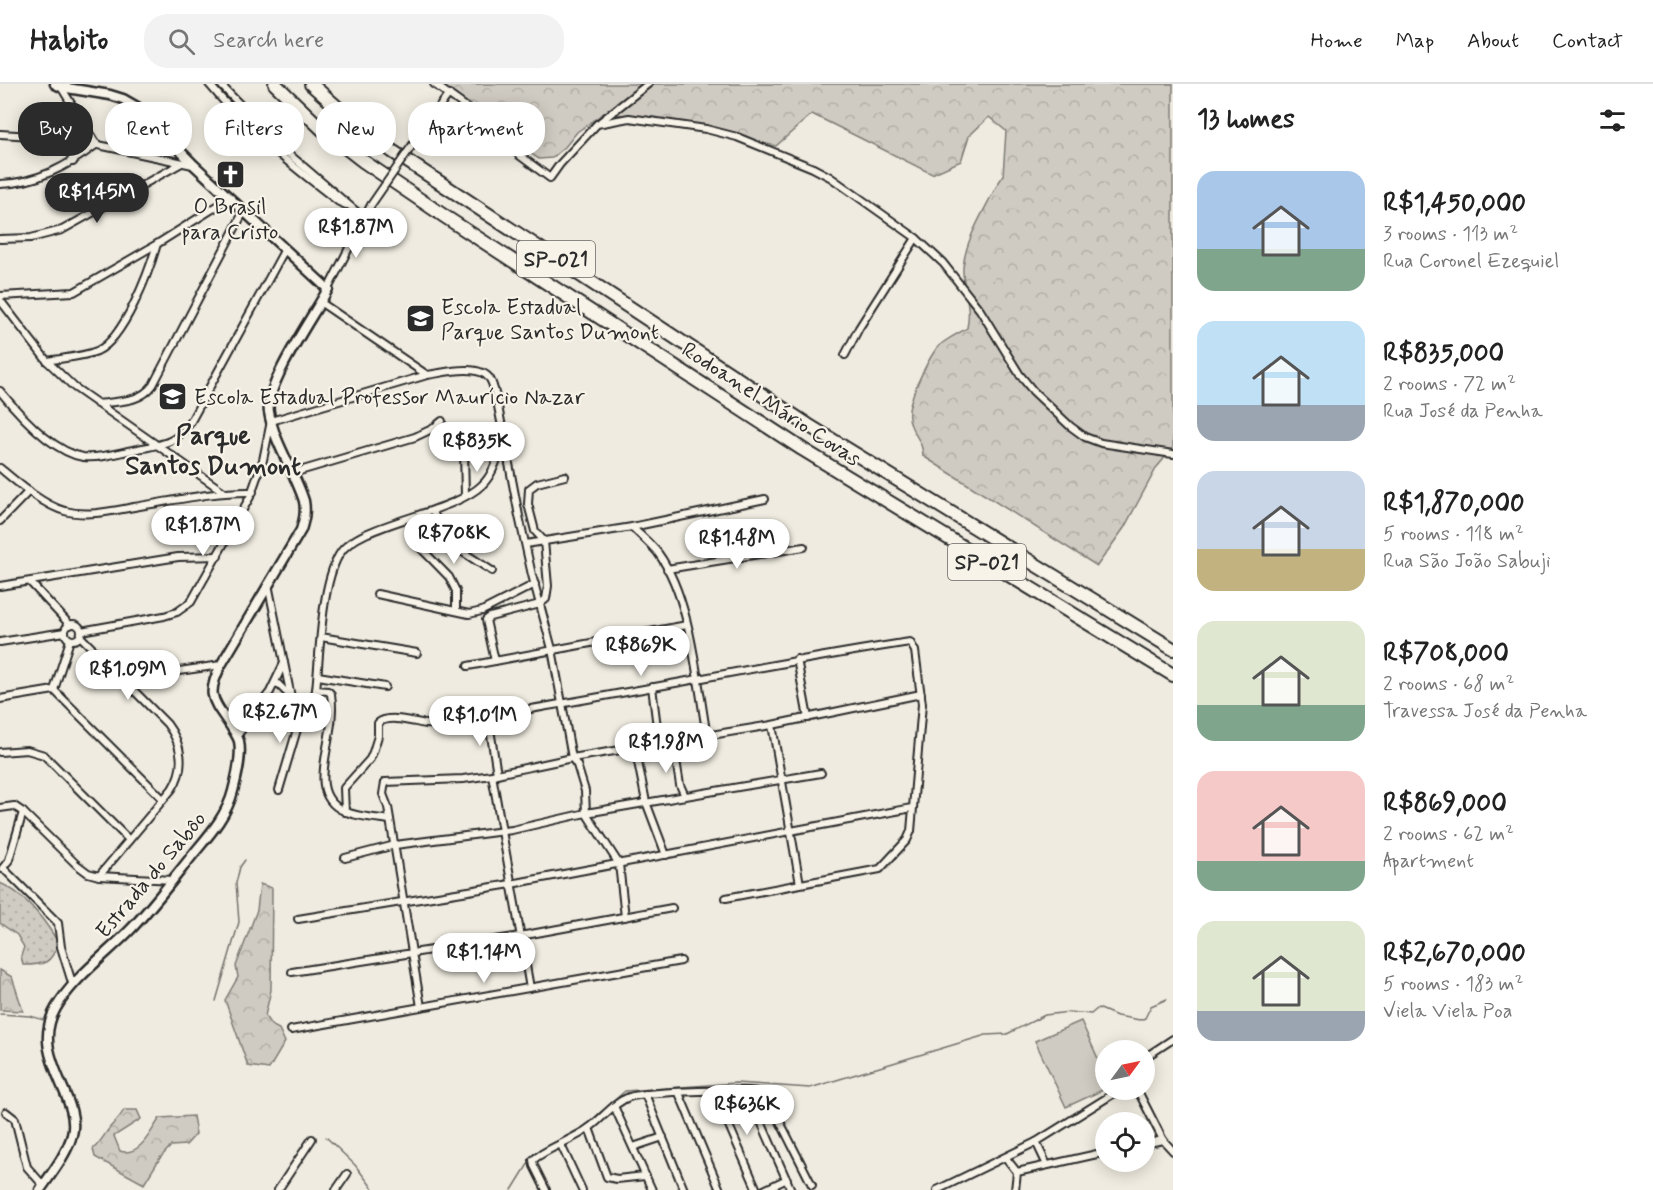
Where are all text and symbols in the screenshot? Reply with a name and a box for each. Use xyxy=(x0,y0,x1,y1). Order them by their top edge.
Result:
search box xyxy=(144,14,564,68)
text: Habito xyxy=(30,23,108,60)
icon: search xyxy=(165,25,198,58)
text: Search here xyxy=(213,27,324,55)
text: Home xyxy=(1311,27,1363,55)
text: Map xyxy=(1396,27,1434,55)
text: About xyxy=(1467,27,1519,55)
text: Contact xyxy=(1552,27,1623,55)
chip: Buy xyxy=(18,102,93,156)
chip: Rent xyxy=(105,102,192,156)
chip: Filters xyxy=(204,102,304,156)
chip: New xyxy=(316,102,396,156)
chip: Apartment xyxy=(408,102,545,156)
text: 13 homes xyxy=(1197,103,1295,137)
icon: filters xyxy=(1596,104,1629,137)
church icon: O Brasil para Cristo xyxy=(214,158,246,190)
pin: R$1.45M xyxy=(42,173,152,224)
text: R$1.45M xyxy=(59,179,135,206)
text: R$1,450,000 xyxy=(1383,187,1526,221)
place label: O Brasil para Cristo xyxy=(181,194,279,247)
icon: home xyxy=(1245,195,1317,267)
pin: R$1.87M xyxy=(301,208,411,259)
text: R$1.87M xyxy=(318,214,394,241)
text: 3 rooms · 113 m² xyxy=(1383,221,1518,248)
road number: SP-021 xyxy=(517,241,595,277)
text: Rua Coronel Ezequiel xyxy=(1383,248,1559,275)
place label: Escola Estadual Parque Santos Dumont xyxy=(441,294,659,347)
school or university icon: Escola Estadual Parque Santos Dumont xyxy=(404,303,436,335)
street label: Rodoanel Mário Covas xyxy=(676,336,866,473)
text: R$835,000 xyxy=(1383,337,1504,371)
icon: home xyxy=(1245,345,1317,417)
text: 2 rooms · 72 m² xyxy=(1383,371,1516,398)
school or university icon: Escola Estadual Professor Maurício Nazar xyxy=(157,380,189,412)
place label: Escola Estadual Professor Maurício Nazar xyxy=(194,384,586,412)
text: Rua José da Penha xyxy=(1383,398,1543,425)
district label: Parque Santos Dumont xyxy=(125,420,301,484)
pin: R$835K xyxy=(428,422,526,473)
text: R$835K xyxy=(443,428,511,455)
text: R$1,870,000 xyxy=(1383,487,1525,521)
icon: home xyxy=(1245,495,1317,567)
pin: R$1.87M xyxy=(148,506,258,557)
text: R$1.87M xyxy=(165,512,241,539)
pin: R$708K xyxy=(405,514,503,565)
pin: R$1.48M xyxy=(682,519,792,570)
text: R$708K xyxy=(418,520,490,547)
text: 5 rooms · 118 m² xyxy=(1383,521,1524,548)
text: R$1.48M xyxy=(699,525,775,552)
road number: SP-021 xyxy=(948,544,1026,580)
text: Rua São João Sabuji xyxy=(1383,548,1551,575)
pin: R$869K xyxy=(592,626,690,677)
text: R$869K xyxy=(606,632,676,659)
text: R$708,000 xyxy=(1383,637,1509,671)
icon: home xyxy=(1245,645,1317,717)
pin: R$1.09M xyxy=(73,650,183,701)
text: R$1.09M xyxy=(89,656,167,683)
text: 2 rooms · 68 m² xyxy=(1383,671,1514,698)
pin: R$2.67M xyxy=(225,693,335,744)
pin: R$1.01M xyxy=(425,696,535,747)
text: Travessa José da Penha xyxy=(1383,698,1587,725)
text: R$2.67M xyxy=(242,699,318,726)
text: R$1.01M xyxy=(443,702,517,729)
pin: R$1.98M xyxy=(611,723,721,774)
text: R$1.98M xyxy=(629,729,703,756)
text: R$869,000 xyxy=(1383,787,1507,821)
icon: home xyxy=(1245,795,1317,867)
street label: Estrada do Sabôo xyxy=(90,806,213,945)
text: 2 rooms · 62 m² xyxy=(1383,821,1514,848)
text: Apartment xyxy=(1383,848,1474,875)
pin: R$1.14M xyxy=(429,933,539,984)
text: R$2,670,000 xyxy=(1383,937,1526,971)
text: R$1.14M xyxy=(446,939,522,966)
icon: home xyxy=(1245,945,1317,1017)
text: 5 rooms · 183 m² xyxy=(1383,971,1523,998)
text: Viela Viela Poa xyxy=(1383,998,1513,1025)
north arrow xyxy=(1095,1040,1155,1100)
map controls xyxy=(1095,1040,1155,1172)
pin: R$636K xyxy=(698,1085,796,1136)
text: R$636K xyxy=(714,1091,780,1118)
button: locate xyxy=(1095,1112,1155,1172)

